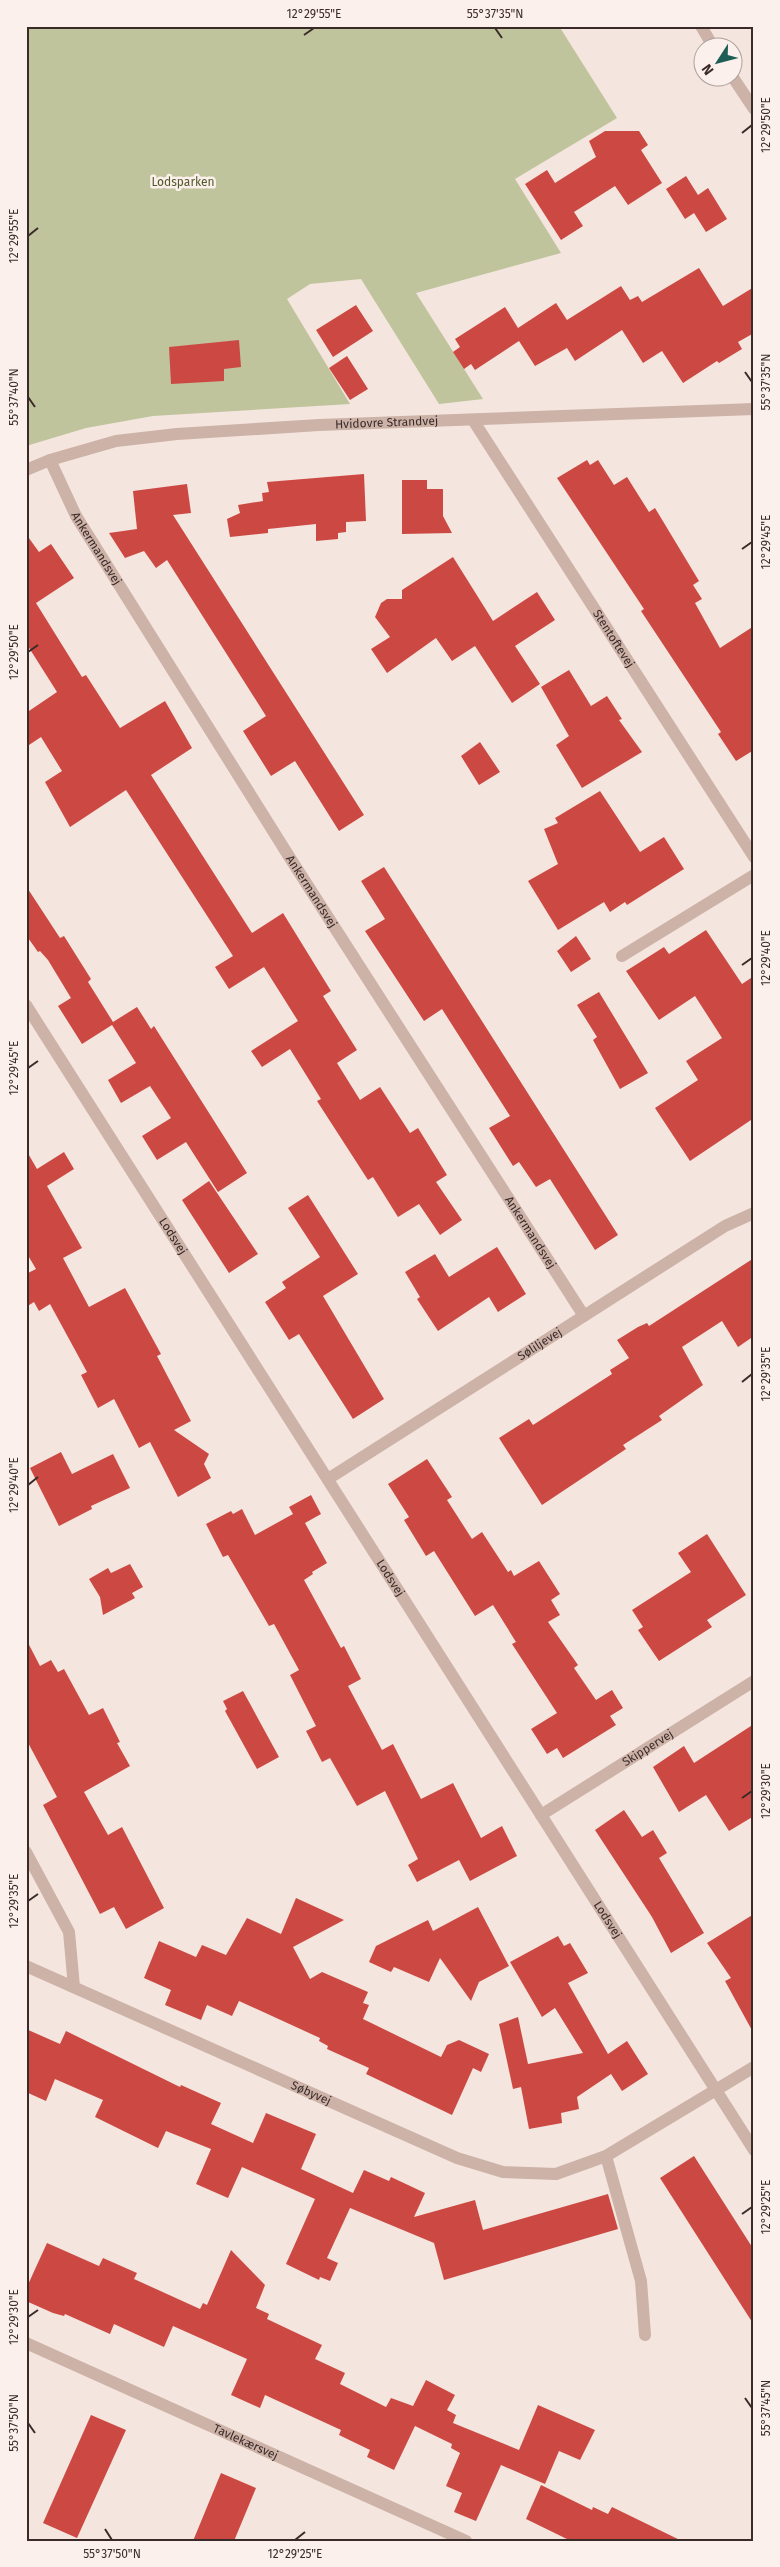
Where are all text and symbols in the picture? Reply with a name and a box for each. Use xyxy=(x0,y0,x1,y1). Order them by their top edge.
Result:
text: 12°29'55"E xyxy=(287,7,341,21)
text: 55°37'35"N xyxy=(467,7,523,21)
north arrow xyxy=(692,38,742,88)
text: N xyxy=(698,61,717,78)
text: 12°29'50"E xyxy=(759,97,773,153)
park label: Lodsparken xyxy=(151,175,215,189)
text: 12°29'55"E xyxy=(7,209,21,263)
text: 55°37'35"N xyxy=(759,354,773,410)
text: 55°37'40"N xyxy=(7,368,21,426)
street label: Hvidovre Strandvej xyxy=(335,414,438,431)
street label: Ankermandsvej xyxy=(68,510,124,588)
text: 12°29'45"E xyxy=(759,515,773,569)
street label: Stentoftevej xyxy=(590,607,637,670)
text: 12°29'50"E xyxy=(7,624,21,680)
street label: Ankermandsvej xyxy=(283,853,340,930)
text: 12°29'40"E xyxy=(759,930,773,986)
text: 12°29'45"E xyxy=(7,1041,21,1095)
street label: Ankermandsvej xyxy=(502,1193,559,1271)
street label: Lodsvej xyxy=(156,1215,190,1257)
street label: Søliljevej xyxy=(515,1325,564,1363)
text: 12°29'35"E xyxy=(759,1346,773,1402)
text: 12°29'40"E xyxy=(7,1457,21,1513)
street label: Lodsvej xyxy=(373,1557,407,1599)
street label: Skippervej xyxy=(620,1727,676,1769)
text: 12°29'30"E xyxy=(759,1763,773,1819)
text: 12°29'35"E xyxy=(7,1873,21,1929)
street label: Lodsvej xyxy=(591,1899,625,1941)
street label: Søbyvej xyxy=(289,2078,333,2108)
text: 12°29'25"E xyxy=(759,2180,773,2234)
text: 12°29'30"E xyxy=(7,2289,21,2345)
text: 55°37'45"N xyxy=(759,2380,773,2436)
text: 55°37'50"N xyxy=(7,2394,21,2452)
street label: Tavlekærsvej xyxy=(211,2421,280,2463)
text: 55°37'50"N xyxy=(83,2547,141,2561)
text: 12°29'25"E xyxy=(268,2547,322,2561)

